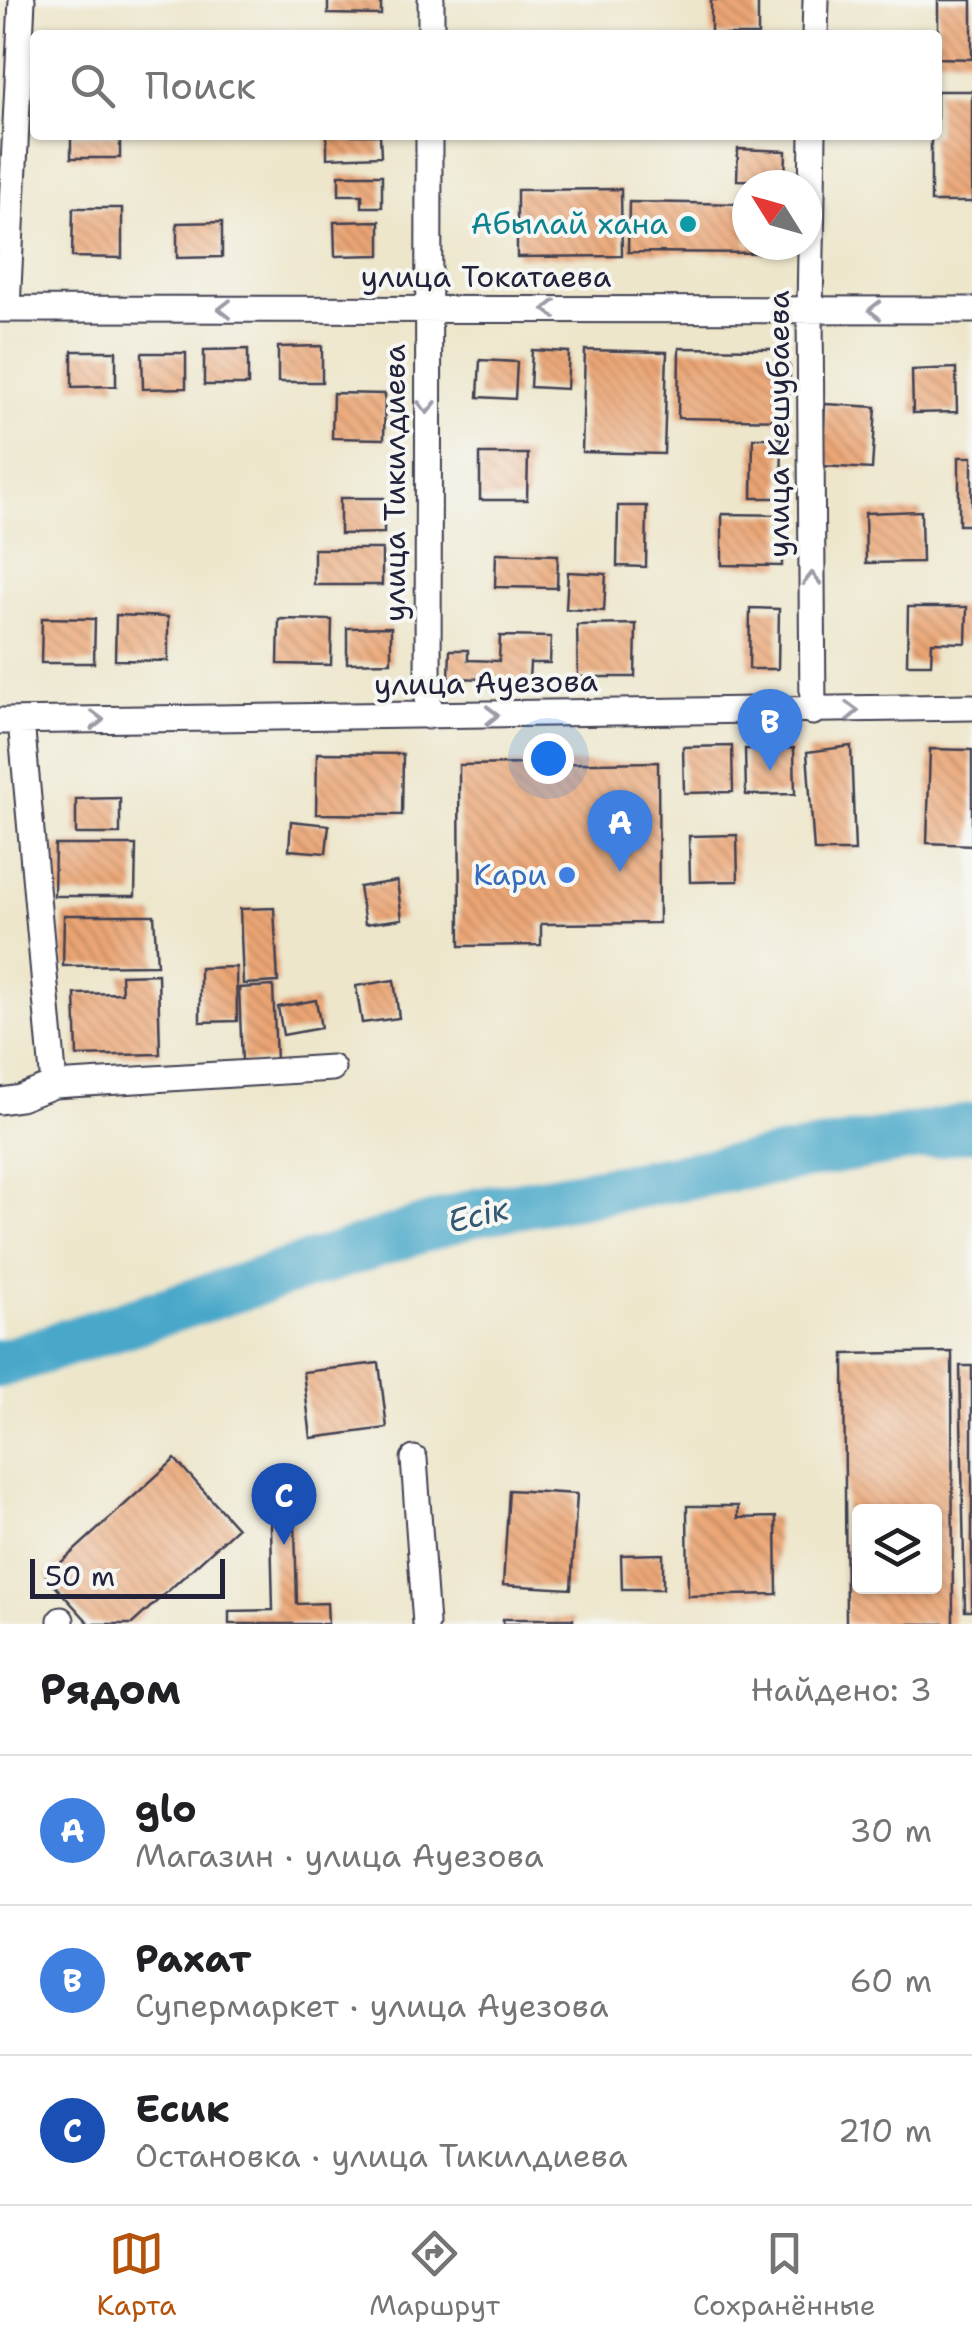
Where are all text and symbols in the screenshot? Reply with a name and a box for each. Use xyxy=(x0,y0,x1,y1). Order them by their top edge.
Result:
search box xyxy=(30,30,942,140)
icon: search xyxy=(65,58,120,113)
text: Поиск xyxy=(145,60,256,111)
north arrow xyxy=(732,170,822,260)
place label: Абылай хана xyxy=(471,203,668,244)
marker: Абылай хана xyxy=(677,213,699,235)
street label: улица Токатаева xyxy=(361,256,612,297)
street label: улица Кешубаева xyxy=(758,290,799,558)
one-way arrow xyxy=(216,298,232,320)
one-way arrow xyxy=(541,298,556,320)
one-way arrow xyxy=(866,299,882,321)
street label: улица Тикилдиева xyxy=(374,344,415,622)
one-way arrow xyxy=(416,400,438,415)
one-way arrow xyxy=(801,571,823,586)
street label: улица Ауезова xyxy=(374,660,599,705)
pin: B xyxy=(738,688,802,771)
one-way arrow xyxy=(845,700,861,721)
one-way arrow xyxy=(485,705,501,726)
one-way arrow xyxy=(90,710,106,731)
your location xyxy=(523,733,574,784)
pin: A xyxy=(588,790,652,872)
place label: Кари xyxy=(473,854,547,895)
marker: Кари xyxy=(556,864,578,886)
water label: Есік xyxy=(443,1186,514,1243)
pin: C xyxy=(252,1462,316,1545)
map controls xyxy=(852,1504,942,1594)
button: layers xyxy=(852,1504,942,1594)
scale bar xyxy=(30,1554,225,1598)
text: 50 m xyxy=(45,1557,115,1595)
text: Рядом xyxy=(40,1661,181,1717)
text: Найдено: 3 xyxy=(751,1668,932,1711)
text: glo xyxy=(135,1783,197,1834)
text: A xyxy=(60,1809,85,1852)
text: 30 m xyxy=(849,1809,932,1852)
text: Магазин · улица Ауезова xyxy=(135,1834,544,1877)
text: Рахат xyxy=(135,1933,251,1984)
text: B xyxy=(63,1959,82,2002)
text: 60 m xyxy=(850,1959,932,2002)
text: Супермаркет · улица Ауезова xyxy=(135,1984,609,2027)
text: Есик xyxy=(135,2083,230,2134)
text: C xyxy=(63,2109,82,2152)
text: 210 m xyxy=(838,2109,932,2152)
text: Остановка · улица Тикилдиева xyxy=(135,2134,628,2177)
tab: Карта xyxy=(96,2226,177,2324)
tab: Маршрут xyxy=(369,2226,500,2324)
tab: Сохранённые xyxy=(693,2226,876,2324)

